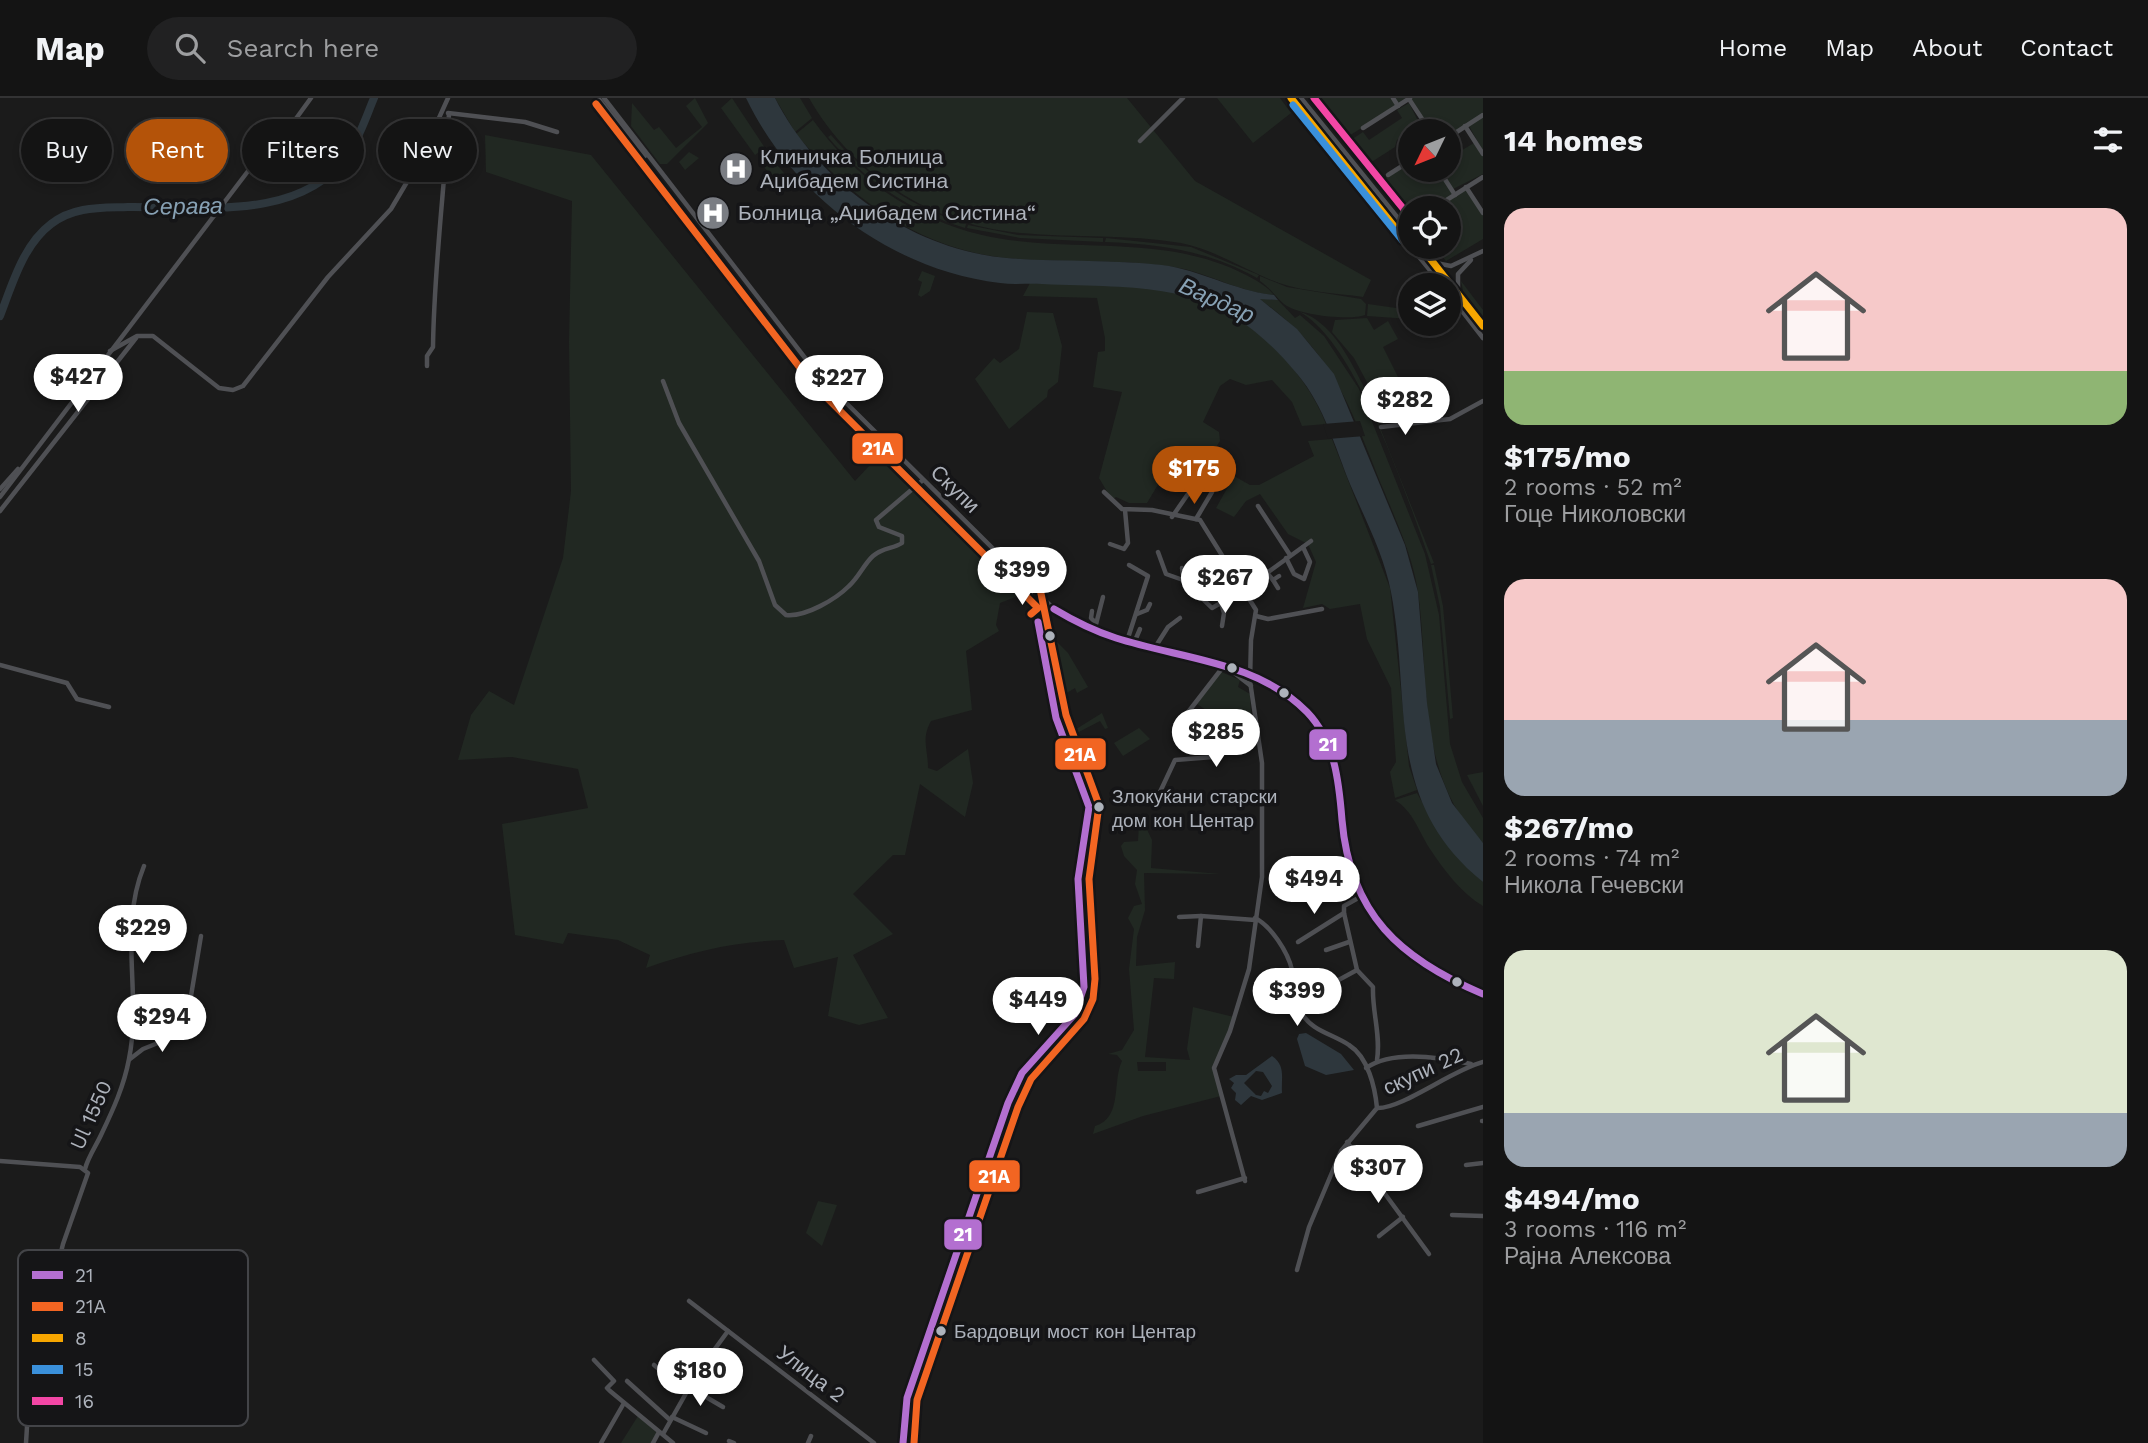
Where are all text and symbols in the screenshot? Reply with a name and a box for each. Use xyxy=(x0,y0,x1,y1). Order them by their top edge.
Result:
search box xyxy=(147,17,637,80)
text: Map xyxy=(35,29,105,68)
icon: search xyxy=(171,29,209,67)
text: Search here xyxy=(227,33,379,63)
text: Home xyxy=(1719,34,1787,62)
text: Map xyxy=(1825,34,1874,62)
text: About xyxy=(1912,34,1982,62)
text: Contact xyxy=(2020,34,2113,62)
chip: Buy xyxy=(21,119,112,182)
chip: Rent xyxy=(126,119,228,182)
chip: Filters xyxy=(242,119,364,182)
chip: New xyxy=(378,119,477,182)
north arrow xyxy=(1398,119,1461,182)
map controls xyxy=(1398,119,1461,336)
icon: filters xyxy=(2089,121,2127,159)
text: 14 homes xyxy=(1504,123,1643,158)
place label: Клиничка Болница Аџибадем Систина xyxy=(760,144,948,193)
hospital icon: Клиничка Болница Аџибадем Систина xyxy=(717,150,755,188)
water label: Серава xyxy=(143,192,223,221)
hospital icon: Болница „Аџибадем Систина“ xyxy=(694,194,732,232)
button: locate xyxy=(1398,196,1461,259)
place label: Болница „Аџибадем Систина“ xyxy=(738,200,1036,225)
icon: home xyxy=(1753,253,1879,379)
water label: Вардар xyxy=(1175,272,1259,329)
button: layers xyxy=(1398,273,1461,336)
pin: $427 xyxy=(37,354,119,414)
pin: $227 xyxy=(798,356,880,415)
text: $427 xyxy=(50,363,106,390)
text: $227 xyxy=(811,364,867,391)
pin: $282 xyxy=(1364,378,1446,437)
text: $282 xyxy=(1377,386,1433,413)
line badge: 21A xyxy=(851,432,904,465)
text: 21A xyxy=(862,437,894,460)
text: $175/mo xyxy=(1504,439,1631,474)
pin: $175 xyxy=(1153,446,1235,506)
text: $175 xyxy=(1168,455,1220,482)
street label: Скупи xyxy=(926,459,985,518)
text: 2 rooms · 52 m² xyxy=(1504,474,1682,501)
text: Гоце Николовски xyxy=(1504,501,1686,528)
pin: $399 xyxy=(981,547,1063,607)
text: $399 xyxy=(994,556,1050,583)
pin: $267 xyxy=(1184,556,1266,615)
text: $267 xyxy=(1197,564,1253,591)
icon: home xyxy=(1753,624,1879,750)
unlabelled marker xyxy=(1043,629,1057,643)
unlabelled marker xyxy=(1225,661,1239,675)
unlabelled marker xyxy=(1277,686,1291,700)
pin: $285 xyxy=(1175,710,1257,769)
text: $285 xyxy=(1188,718,1244,745)
line badge: 21 xyxy=(1308,728,1348,761)
text: 21 xyxy=(1318,733,1338,756)
line badge: 21A xyxy=(1054,737,1107,771)
text: 21A xyxy=(1064,743,1096,766)
place label: Злокуќани старски дом кон Центар xyxy=(1112,785,1277,832)
marker: Злокуќани старски дом кон Центар xyxy=(1092,800,1106,814)
text: $267/mo xyxy=(1504,810,1634,845)
text: 2 rooms · 74 m² xyxy=(1504,845,1679,872)
pin: $494 xyxy=(1273,856,1355,916)
text: $494 xyxy=(1285,865,1343,892)
text: Никола Гечевски xyxy=(1504,872,1684,899)
pin: $229 xyxy=(102,906,184,965)
text: $229 xyxy=(115,914,171,941)
pin: $399 xyxy=(1256,968,1338,1028)
unlabelled marker xyxy=(1450,975,1464,989)
text: $399 xyxy=(1269,977,1325,1004)
pin: $449 xyxy=(997,978,1079,1037)
text: $449 xyxy=(1009,986,1067,1013)
pin: $294 xyxy=(121,995,203,1054)
icon: home xyxy=(1753,995,1879,1121)
text: $294 xyxy=(133,1003,191,1030)
street label: скупи 22 xyxy=(1379,1041,1467,1100)
street label: Ul 1550 xyxy=(64,1076,117,1153)
pin: $307 xyxy=(1337,1146,1419,1205)
text: $307 xyxy=(1350,1154,1406,1181)
line badge: 21A xyxy=(968,1159,1021,1193)
text: 21A xyxy=(978,1165,1010,1188)
text: $494/mo xyxy=(1504,1181,1640,1216)
text: 3 rooms · 116 m² xyxy=(1504,1216,1686,1243)
line badge: 21 xyxy=(943,1218,983,1251)
text: 21 xyxy=(953,1223,973,1246)
text: Рајна Алексова xyxy=(1504,1243,1671,1270)
legend xyxy=(18,1250,248,1426)
text: 21 xyxy=(75,1264,94,1287)
text: 21A xyxy=(75,1295,106,1318)
place label: Бардовци мост кон Центар xyxy=(954,1320,1196,1343)
marker: Бардовци мост кон Центар xyxy=(934,1324,948,1338)
text: 8 xyxy=(75,1327,87,1350)
street label: Улица 2 xyxy=(772,1340,850,1407)
pin: $180 xyxy=(659,1348,741,1408)
text: $180 xyxy=(673,1357,727,1384)
text: 15 xyxy=(75,1358,93,1381)
text: 16 xyxy=(75,1390,94,1413)

